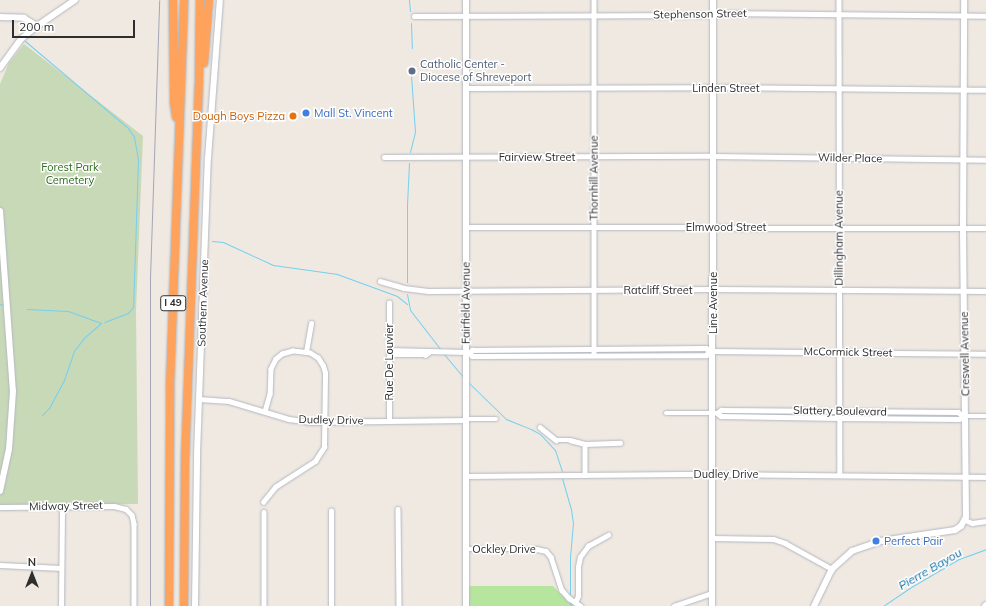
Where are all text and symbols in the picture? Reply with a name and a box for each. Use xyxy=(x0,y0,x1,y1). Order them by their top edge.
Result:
street label: Stephenson Street xyxy=(653,7,747,21)
scale bar xyxy=(14,12,137,38)
text: 200 m xyxy=(19,19,54,34)
place label: Catholic Center - Diocese of Shreveport xyxy=(420,58,531,84)
marker: Catholic Center - Diocese of Shreveport xyxy=(407,66,417,76)
street label: Linden Street xyxy=(692,81,760,95)
place label: Mall St. Vincent xyxy=(314,106,393,120)
marker: Mall St. Vincent xyxy=(301,108,311,118)
place label: Dough Boys Pizza xyxy=(193,109,285,123)
marker: Dough Boys Pizza xyxy=(288,111,298,121)
street label: Thornhill Avenue xyxy=(587,135,601,221)
street label: Fairview Street xyxy=(499,150,575,164)
street label: Wilder Place xyxy=(818,151,882,165)
park label: Forest Park Cemetery xyxy=(41,161,99,187)
street label: Dillingham Avenue xyxy=(832,190,846,286)
street label: Elmwood Street xyxy=(686,220,766,234)
street label: Southern Avenue xyxy=(195,259,211,347)
street label: Fairfield Avenue xyxy=(459,262,473,344)
street label: Line Avenue xyxy=(706,272,720,334)
street label: Ratcliff Street xyxy=(623,283,693,297)
road number: I 49 xyxy=(160,295,186,311)
street label: Creswell Avenue xyxy=(958,312,972,396)
street label: Rue De Louvier xyxy=(382,324,396,400)
street label: McCormick Street xyxy=(803,345,893,359)
street label: Slattery Boulevard xyxy=(793,404,887,418)
street label: Dudley Drive xyxy=(298,413,364,427)
street label: Dudley Drive xyxy=(694,467,758,481)
street label: Midway Street xyxy=(29,499,103,513)
place label: Perfect Pair xyxy=(884,534,943,548)
marker: Perfect Pair xyxy=(871,536,881,546)
street label: Ockley Drive xyxy=(472,542,536,556)
water label: Pierre Bayou xyxy=(896,545,964,593)
north arrow xyxy=(12,554,52,594)
text: N xyxy=(28,555,36,569)

